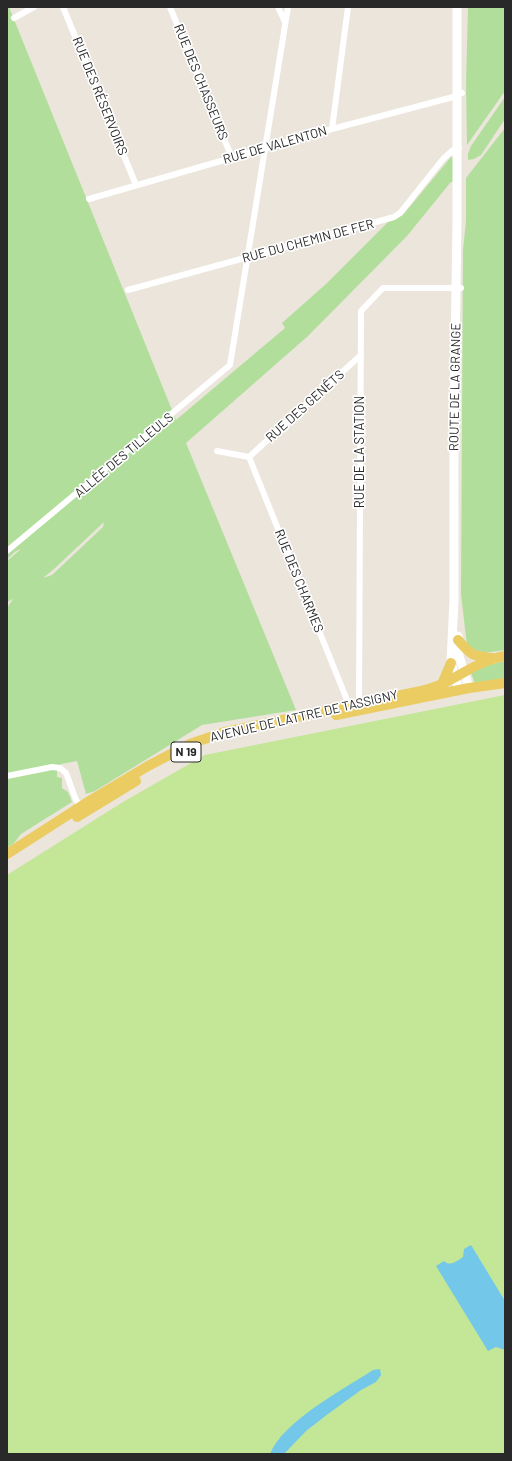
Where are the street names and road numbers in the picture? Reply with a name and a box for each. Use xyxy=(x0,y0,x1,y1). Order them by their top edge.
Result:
street label: RUE DES CHASSEURS xyxy=(171,22,231,142)
street label: RUE DES RÉSERVOIRS xyxy=(69,34,131,158)
street label: RUE DE VALENTON xyxy=(221,123,329,167)
street label: RUE DU CHEMIN DE FER xyxy=(240,216,376,266)
street label: ROUTE DE LA GRANGE xyxy=(446,323,464,451)
street label: RUE DES GENÊTS xyxy=(263,367,347,445)
street label: RUE DE LA STATION xyxy=(352,396,368,508)
street label: ALLÉE DES TILLEULS xyxy=(72,409,176,501)
street label: RUE DES CHARMES xyxy=(271,527,327,635)
street label: AVENUE DE LATTRE DE TASSIGNY xyxy=(209,687,399,745)
road number: N 19 xyxy=(171,742,201,762)

